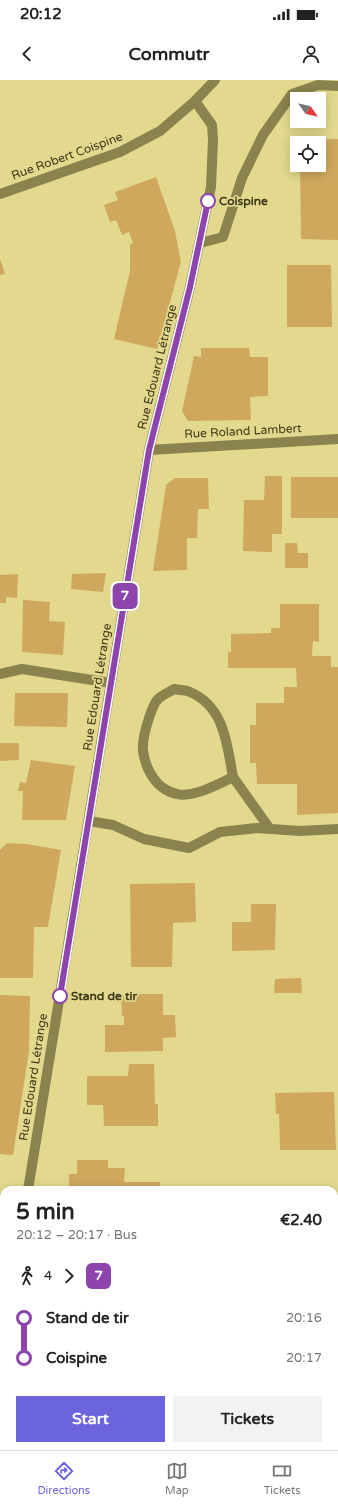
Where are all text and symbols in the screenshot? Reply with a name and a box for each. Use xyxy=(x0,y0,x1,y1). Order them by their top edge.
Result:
text: 20:12 xyxy=(20,5,62,23)
icon: back xyxy=(16,43,38,65)
text: Commutr xyxy=(129,43,209,65)
icon: person xyxy=(300,43,322,65)
north arrow xyxy=(290,92,326,128)
map controls xyxy=(290,92,326,172)
street label: Rue Robert Coispine xyxy=(10,129,125,183)
button: locate xyxy=(290,136,326,172)
marker: Coispine xyxy=(200,193,216,209)
place label: Coispine xyxy=(219,194,268,209)
street label: Rue Edouard Létrange xyxy=(135,303,179,431)
street label: Rue Roland Lambert xyxy=(184,421,302,441)
line badge: 7 xyxy=(112,583,138,609)
text: 7 xyxy=(121,587,129,604)
street label: Rue Edouard Létrange xyxy=(80,622,114,752)
marker: Stand de tir xyxy=(52,988,68,1004)
place label: Stand de tir xyxy=(71,989,138,1003)
street label: Rue Edouard Létrange xyxy=(16,1012,50,1142)
text: 5 min xyxy=(16,1199,75,1225)
text: €2.40 xyxy=(280,1211,322,1229)
text: 20:12 – 20:17 · Bus xyxy=(16,1227,137,1243)
icon: walk xyxy=(16,1265,38,1287)
icon: forward xyxy=(58,1265,80,1287)
text: 7 xyxy=(94,1267,103,1284)
text: 4 xyxy=(44,1268,52,1284)
text: Stand de tir xyxy=(46,1309,129,1327)
text: 20:16 xyxy=(286,1310,322,1326)
text: Coispine xyxy=(46,1349,107,1367)
text: 20:17 xyxy=(286,1350,322,1366)
button: Start xyxy=(16,1396,165,1442)
button: Tickets xyxy=(173,1396,322,1442)
tab: Directions xyxy=(37,1460,90,1497)
tab: Map xyxy=(165,1460,189,1497)
tab: Tickets xyxy=(264,1460,301,1497)

